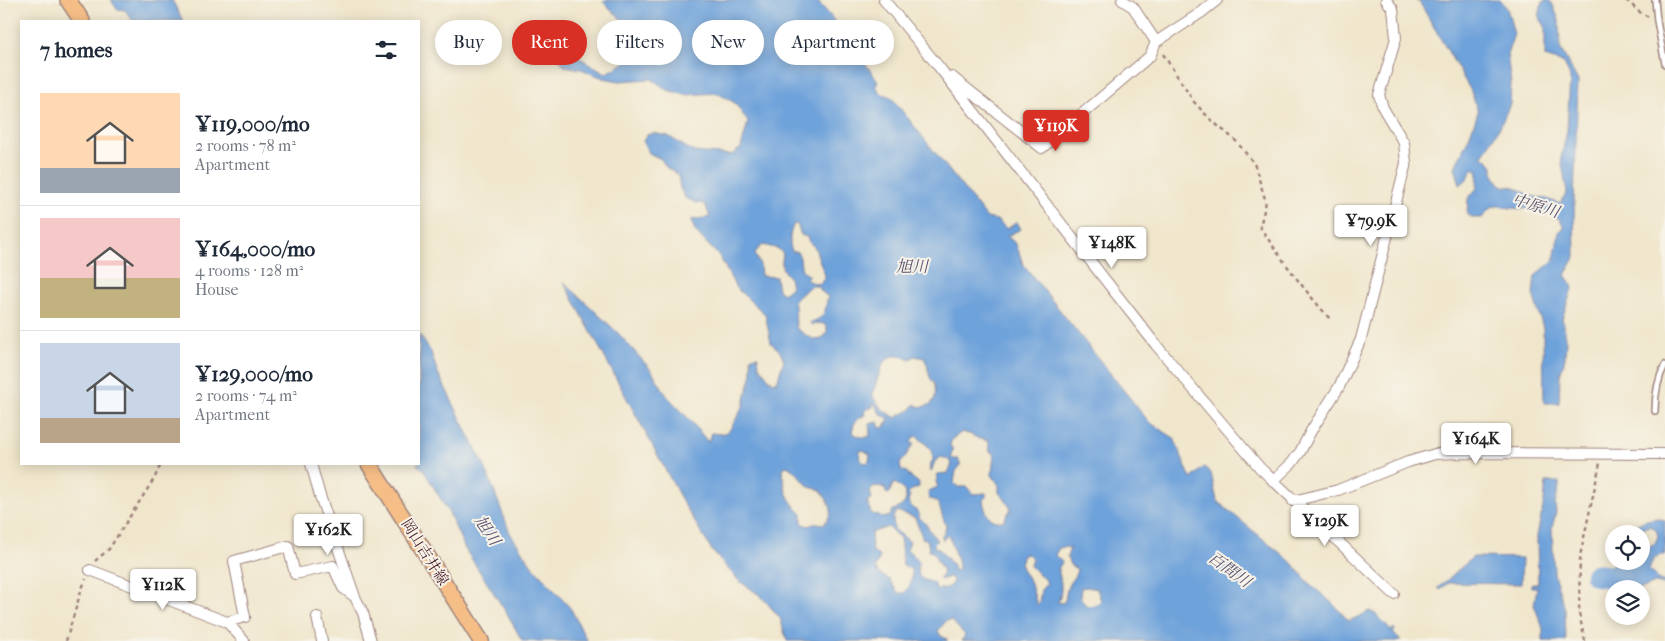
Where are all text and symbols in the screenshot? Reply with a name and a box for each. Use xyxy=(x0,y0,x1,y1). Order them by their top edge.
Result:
chip: Buy xyxy=(435,20,502,65)
chip: Rent xyxy=(512,20,587,65)
chip: Filters xyxy=(597,20,682,65)
chip: New xyxy=(692,20,764,65)
chip: Apartment xyxy=(774,20,894,65)
icon: filters xyxy=(372,36,400,64)
text: 7 homes xyxy=(40,38,112,62)
pin: ¥119K xyxy=(1021,110,1091,152)
text: ¥119,000/mo xyxy=(195,112,310,136)
icon: home xyxy=(80,113,140,173)
text: ¥119K xyxy=(1034,116,1078,135)
text: 2 rooms · 78 m² xyxy=(195,136,296,155)
text: Apartment xyxy=(195,155,270,174)
water label: 中原川 xyxy=(1510,189,1563,222)
pin: ¥79.9K xyxy=(1330,204,1412,247)
text: ¥79.9K xyxy=(1345,211,1397,230)
pin: ¥148K xyxy=(1077,226,1147,269)
text: ¥148K xyxy=(1088,233,1136,252)
text: ¥164,000/mo xyxy=(195,237,315,261)
icon: home xyxy=(80,238,140,298)
water label: 旭川 xyxy=(896,257,930,276)
text: 4 rooms · 128 m² xyxy=(195,261,303,280)
text: House xyxy=(195,280,238,299)
text: ¥129,000/mo xyxy=(195,362,313,386)
icon: home xyxy=(80,363,140,423)
text: 2 rooms · 74 m² xyxy=(195,386,297,405)
text: Apartment xyxy=(195,405,270,424)
pin: ¥164K xyxy=(1441,422,1511,465)
text: ¥164K xyxy=(1452,429,1500,448)
pin: ¥129K xyxy=(1290,504,1360,547)
text: ¥129K xyxy=(1302,511,1348,530)
water label: 旭川 xyxy=(471,512,506,551)
pin: ¥162K xyxy=(293,514,363,556)
street label: 岡山吉井線 xyxy=(397,515,453,589)
text: ¥162K xyxy=(305,520,351,539)
map controls xyxy=(1605,525,1650,625)
button: locate xyxy=(1605,525,1650,570)
water label: 百間川 xyxy=(1205,548,1256,592)
pin: ¥112K xyxy=(128,568,198,611)
text: ¥112K xyxy=(141,575,185,594)
button: layers xyxy=(1605,580,1650,625)

